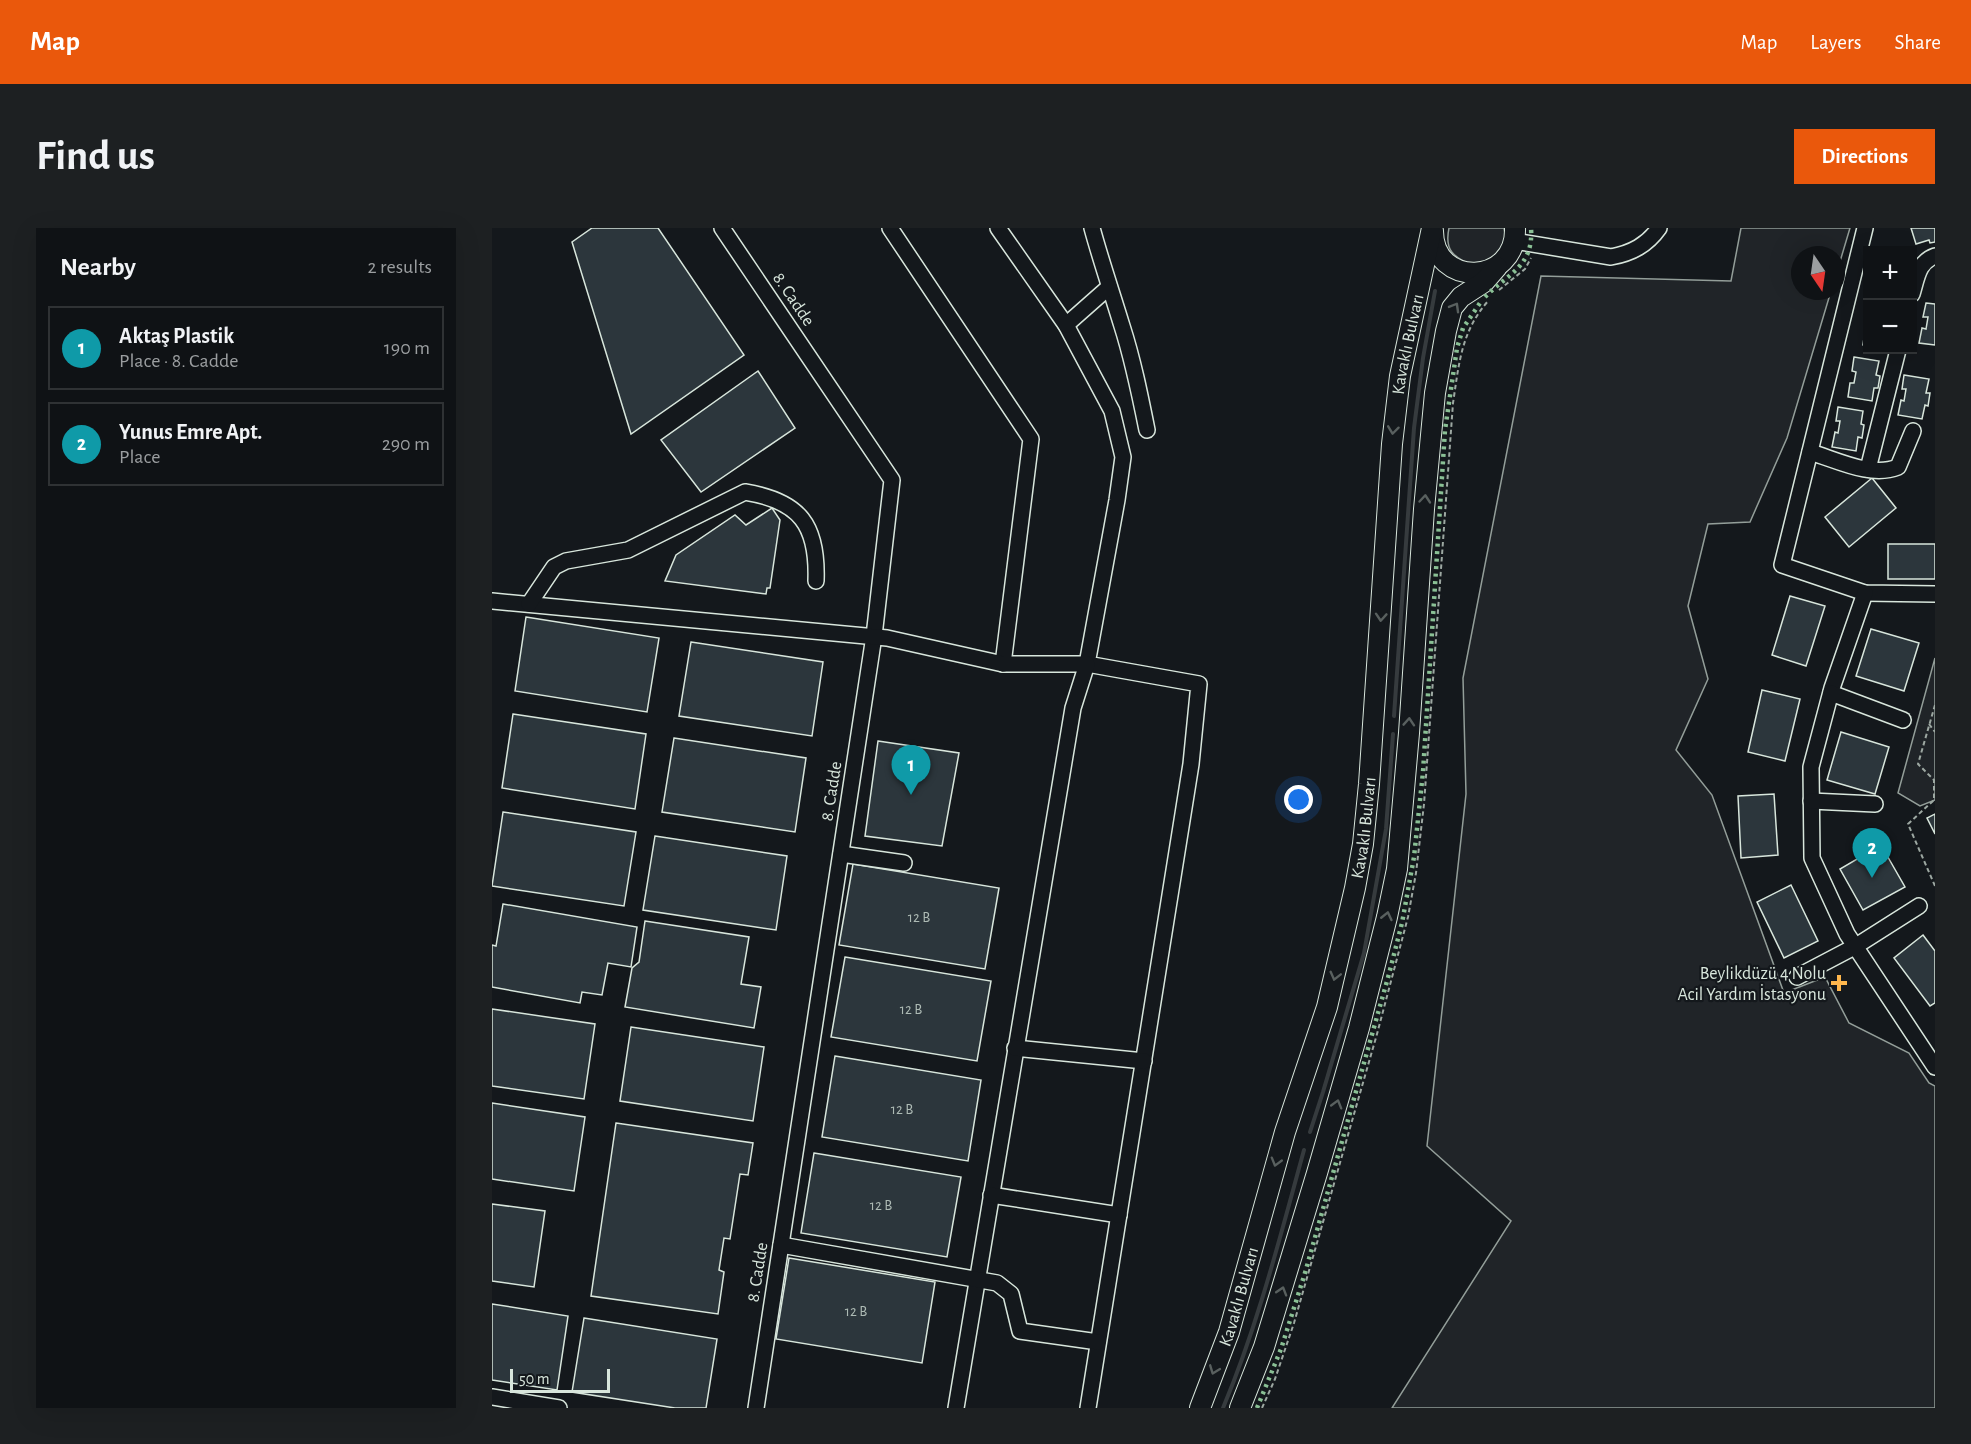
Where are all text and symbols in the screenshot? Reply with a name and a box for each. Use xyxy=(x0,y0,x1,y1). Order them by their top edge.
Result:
text: Map xyxy=(30,28,80,56)
text: Map xyxy=(1741,32,1777,53)
text: Layers xyxy=(1810,32,1861,53)
text: Share xyxy=(1894,32,1941,53)
button: Directions xyxy=(1794,129,1935,184)
text: Find us xyxy=(36,135,155,177)
north arrow xyxy=(1791,246,1845,300)
map controls xyxy=(1863,246,1917,354)
button: + xyxy=(1863,246,1917,300)
text: Nearby xyxy=(60,254,136,280)
text: 2 results xyxy=(368,257,432,277)
street label: 8. Cadde xyxy=(769,270,817,330)
street label: Kavaklı Bulvarı xyxy=(1390,292,1427,396)
button: − xyxy=(1863,300,1917,354)
one-way arrow xyxy=(1448,303,1459,313)
text: Aktaş Plastik xyxy=(119,325,234,347)
text: 1 xyxy=(78,338,85,358)
text: 190 m xyxy=(384,338,430,358)
text: Place · 8. Cadde xyxy=(119,351,239,371)
text: Yunus Emre Apt. xyxy=(119,421,262,443)
one-way arrow xyxy=(1388,425,1400,434)
text: 2 xyxy=(77,434,86,454)
text: 290 m xyxy=(382,434,430,454)
text: Place xyxy=(119,447,160,467)
one-way arrow xyxy=(1418,494,1431,503)
one-way arrow xyxy=(1374,613,1387,622)
one-way arrow xyxy=(1403,718,1416,727)
pin: 1 xyxy=(892,746,930,795)
street label: 8. Cadde xyxy=(818,760,846,822)
street label: Kavaklı Bulvarı xyxy=(1349,776,1379,880)
your location xyxy=(1284,785,1313,814)
pin: 2 xyxy=(1852,828,1892,878)
house number: 12 B xyxy=(908,910,930,925)
one-way arrow xyxy=(1380,911,1393,921)
place label: Beylikdüzü 4 Nolu Acil Yardım İstasyonu xyxy=(1677,965,1826,1004)
one-way arrow xyxy=(1329,971,1342,981)
marker: Beylikdüzü 4 Nolu Acil Yardım İstasyonu xyxy=(1830,974,1848,992)
house number: 12 B xyxy=(900,1002,922,1017)
one-way arrow xyxy=(1329,1099,1342,1109)
house number: 12 B xyxy=(891,1102,913,1117)
one-way arrow xyxy=(1271,1157,1284,1167)
house number: 12 B xyxy=(870,1198,892,1213)
street label: 8. Cadde xyxy=(744,1241,772,1303)
street label: Kavaklı Bulvarı xyxy=(1216,1245,1262,1349)
one-way arrow xyxy=(1275,1286,1287,1297)
house number: 12 B xyxy=(845,1304,867,1319)
one-way arrow xyxy=(1209,1364,1222,1375)
scale bar xyxy=(510,1366,610,1394)
text: 50 m xyxy=(519,1371,550,1387)

